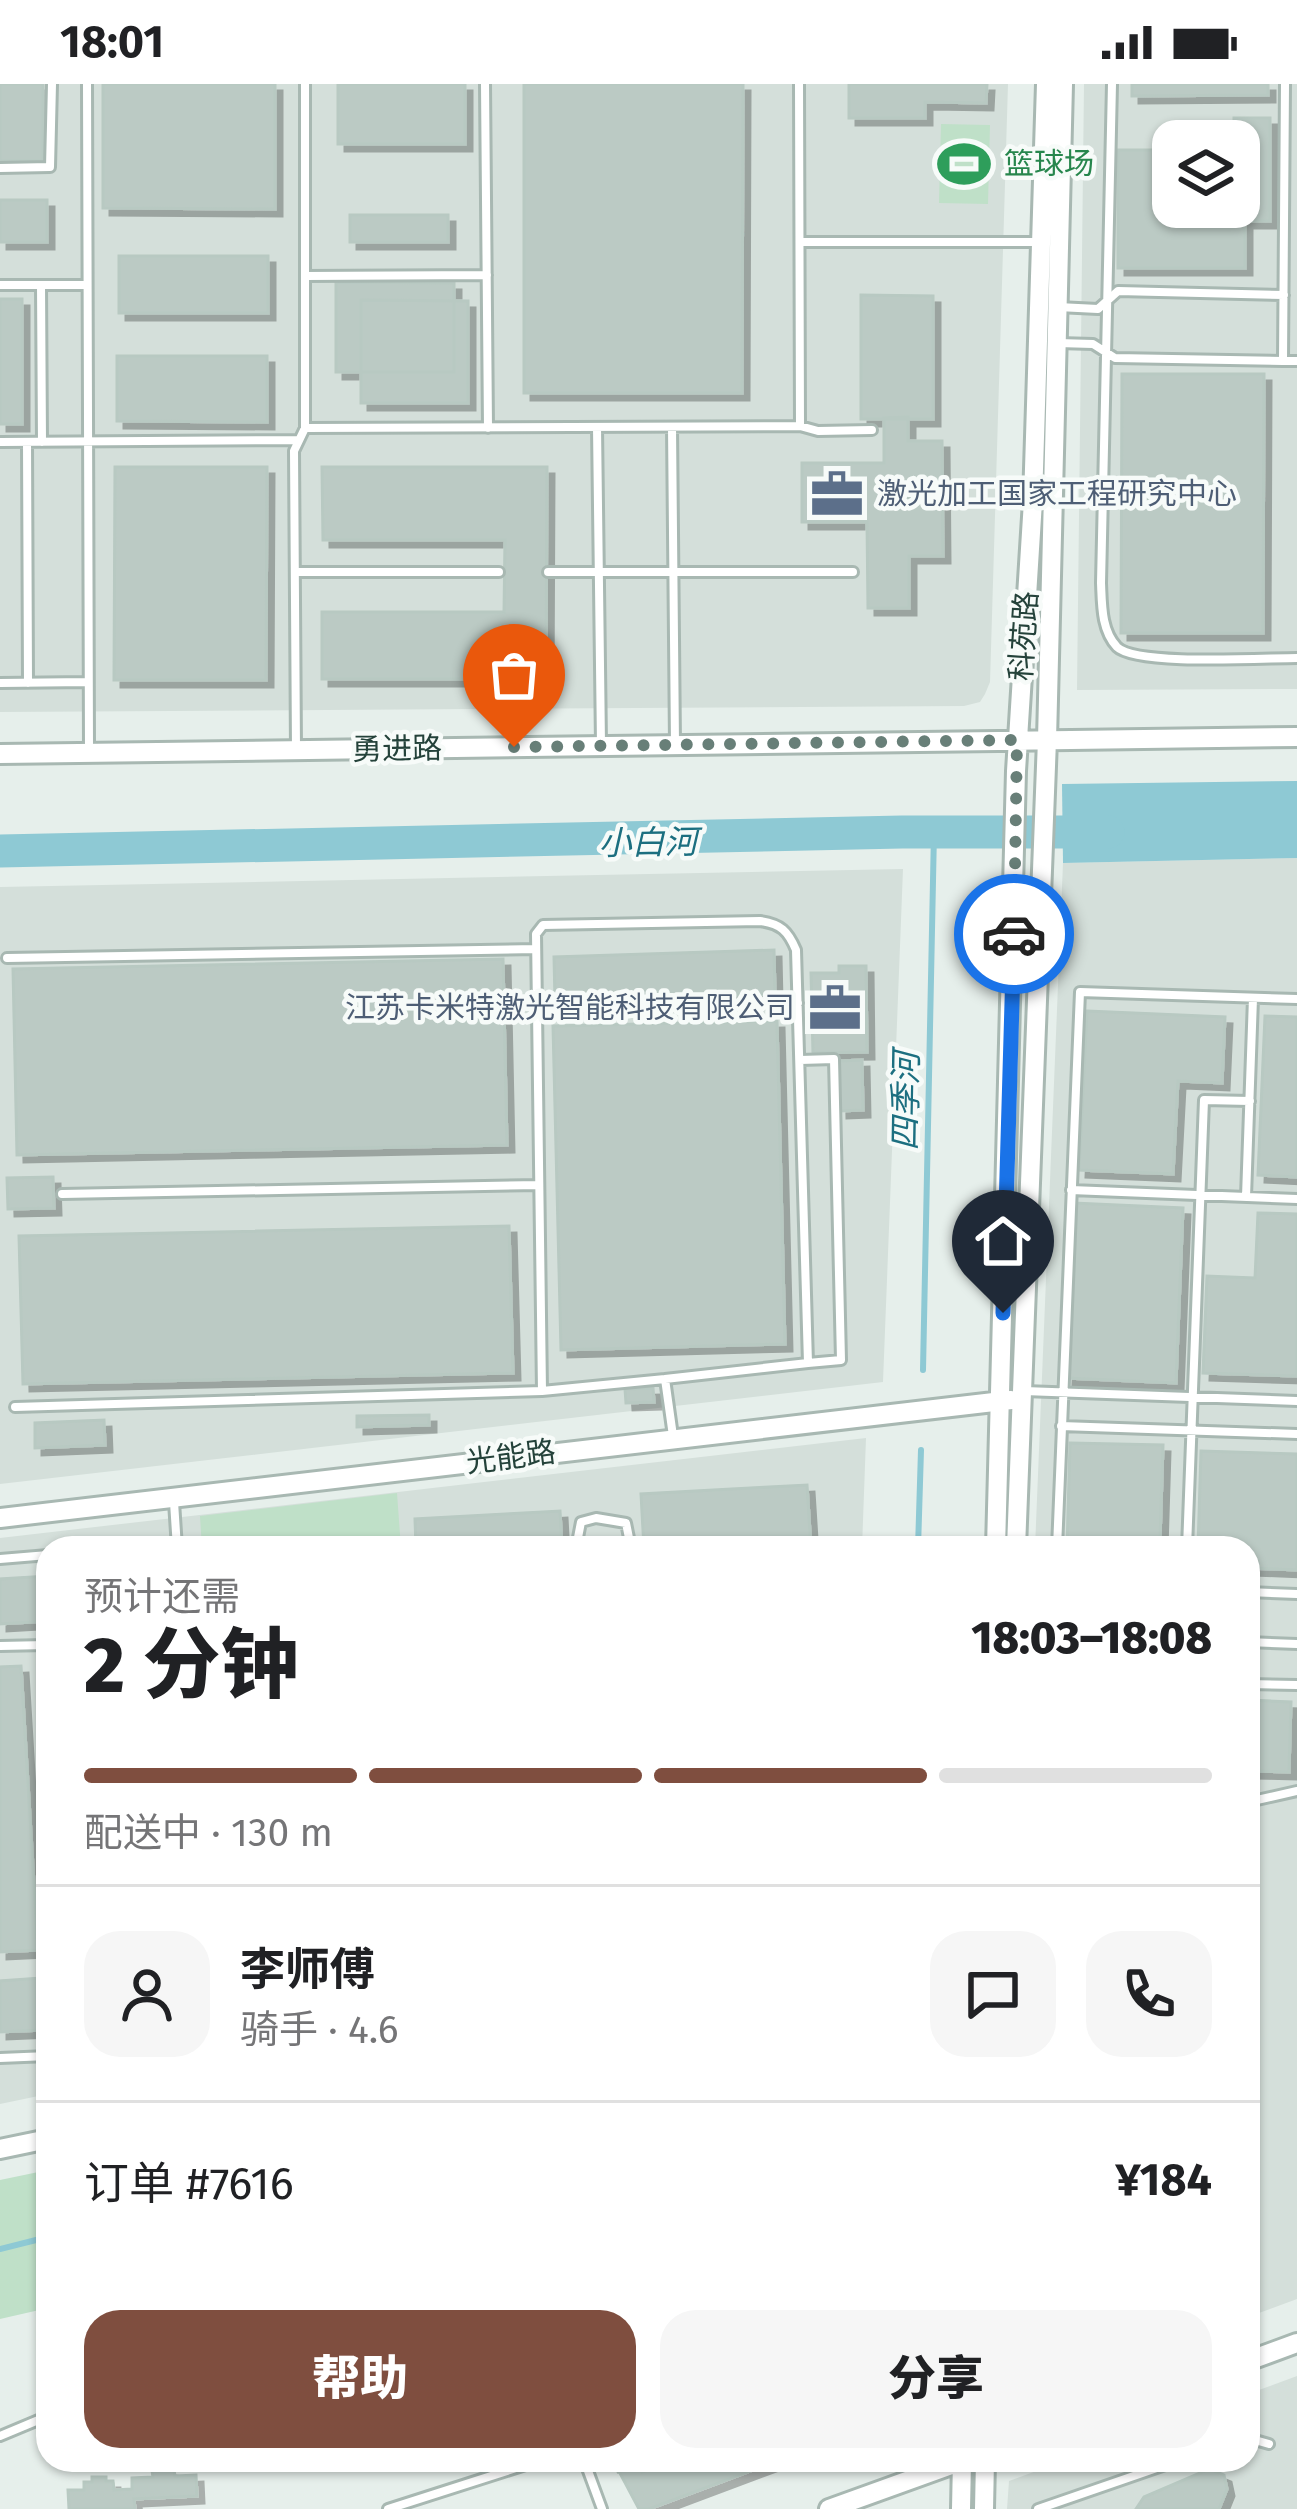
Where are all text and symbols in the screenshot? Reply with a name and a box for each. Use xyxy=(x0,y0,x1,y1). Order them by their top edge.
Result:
text: 18:01 xyxy=(60,15,164,69)
map controls xyxy=(1152,120,1260,228)
button: layers xyxy=(1152,120,1260,228)
sports icon: 篮球场 xyxy=(935,135,993,193)
place label: 篮球场 xyxy=(1004,146,1094,182)
office icon: 激光加工国家工程研究中心 xyxy=(808,465,866,523)
place label: 激光加工国家工程研究中心 xyxy=(877,476,1237,512)
street label: 科苑路 xyxy=(1003,590,1045,682)
pin xyxy=(463,624,565,747)
icon: bag xyxy=(481,642,547,708)
street label: 勇进路 xyxy=(352,730,442,768)
water label: 小白河 xyxy=(598,822,704,864)
courier xyxy=(954,874,1074,994)
icon: car xyxy=(981,901,1047,967)
office icon: 江苏卡米特激光智能科技有限公司 xyxy=(806,979,864,1037)
place label: 江苏卡米特激光智能科技有限公司 xyxy=(345,990,795,1026)
water label: 四季河 xyxy=(885,1045,927,1151)
pin xyxy=(952,1190,1054,1313)
icon: home xyxy=(970,1208,1036,1274)
street label: 光能路 xyxy=(464,1434,558,1480)
text: 预计还需 xyxy=(84,1574,240,1620)
text: 18:03–18:08 xyxy=(971,1611,1212,1665)
text: 2 分钟 xyxy=(84,1619,299,1713)
text: 配送中 · 130 m xyxy=(84,1810,333,1856)
button: person xyxy=(84,1931,210,2057)
button: chat xyxy=(930,1931,1056,2057)
button: phone xyxy=(1086,1931,1212,2057)
text: 李师傅 xyxy=(240,1943,375,1997)
text: 骑手 · 4.6 xyxy=(240,2007,399,2053)
text: ¥184 xyxy=(1115,2153,1212,2207)
text: 订单 #7616 xyxy=(84,2157,294,2211)
button: 帮助 xyxy=(84,2310,636,2448)
button: 分享 xyxy=(660,2310,1212,2448)

